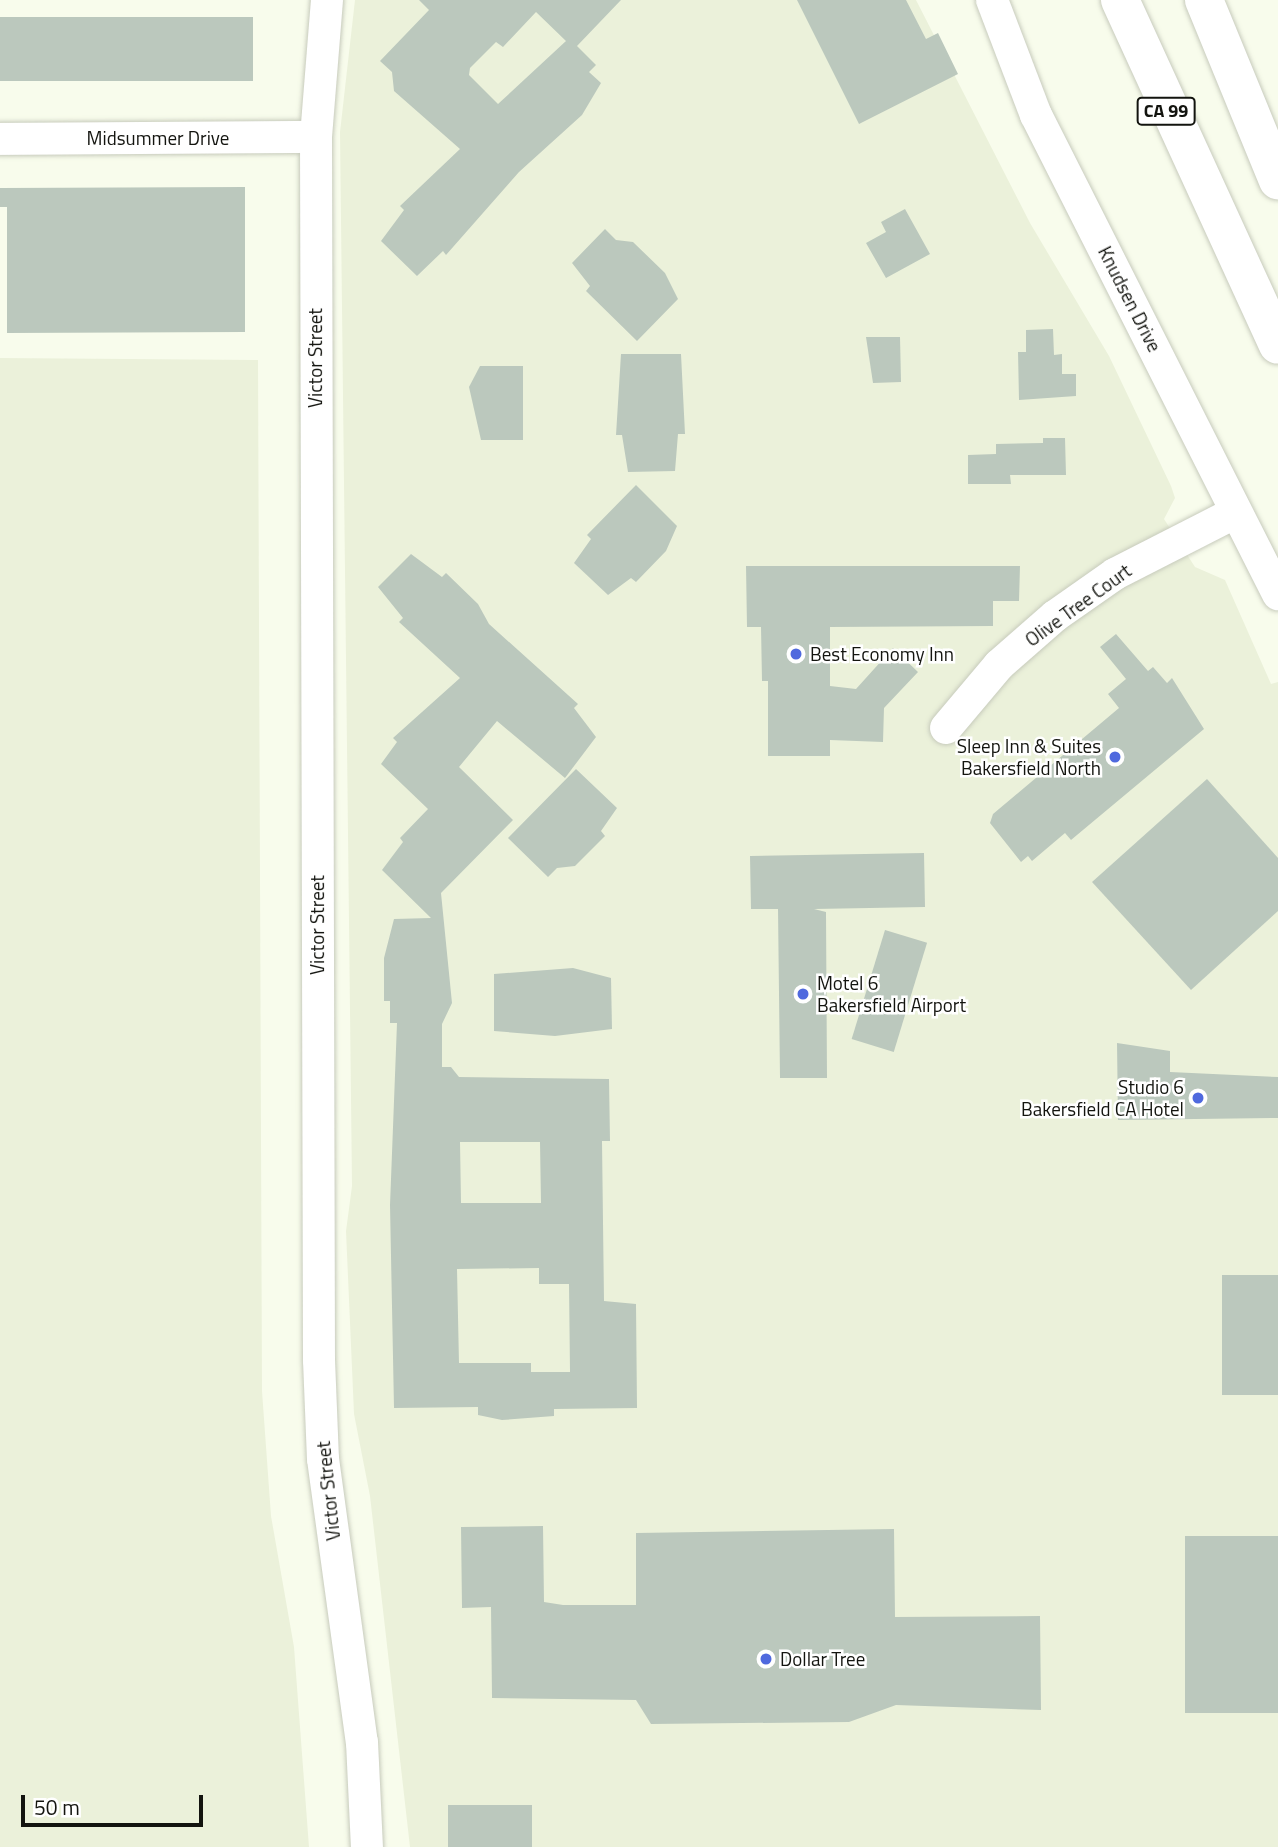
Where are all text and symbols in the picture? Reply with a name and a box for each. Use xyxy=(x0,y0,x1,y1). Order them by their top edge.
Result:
road number: CA 99 xyxy=(1136,96,1196,126)
street label: Midsummer Drive xyxy=(87,127,229,149)
street label: Knudsen Drive xyxy=(1094,242,1166,356)
street label: Victor Street xyxy=(304,308,326,408)
street label: Olive Tree Court xyxy=(1021,559,1135,651)
place label: Best Economy Inn xyxy=(810,643,954,665)
marker: Best Economy Inn xyxy=(788,646,804,662)
place label: Sleep Inn & Suites Bakersfield North xyxy=(957,735,1101,779)
marker: Sleep Inn & Suites Bakersfield North xyxy=(1107,749,1123,765)
street label: Victor Street xyxy=(306,875,328,975)
place label: Motel 6 Bakersfield Airport xyxy=(817,972,966,1016)
marker: Motel 6 Bakersfield Airport xyxy=(795,986,811,1002)
place label: Studio 6 Bakersfield CA Hotel xyxy=(1021,1076,1184,1120)
marker: Studio 6 Bakersfield CA Hotel xyxy=(1190,1090,1206,1106)
street label: Victor Street xyxy=(311,1440,345,1542)
place label: Dollar Tree xyxy=(780,1648,865,1670)
marker: Dollar Tree xyxy=(758,1651,774,1667)
scale bar xyxy=(24,1780,206,1824)
text: 50 m xyxy=(34,1791,80,1823)

